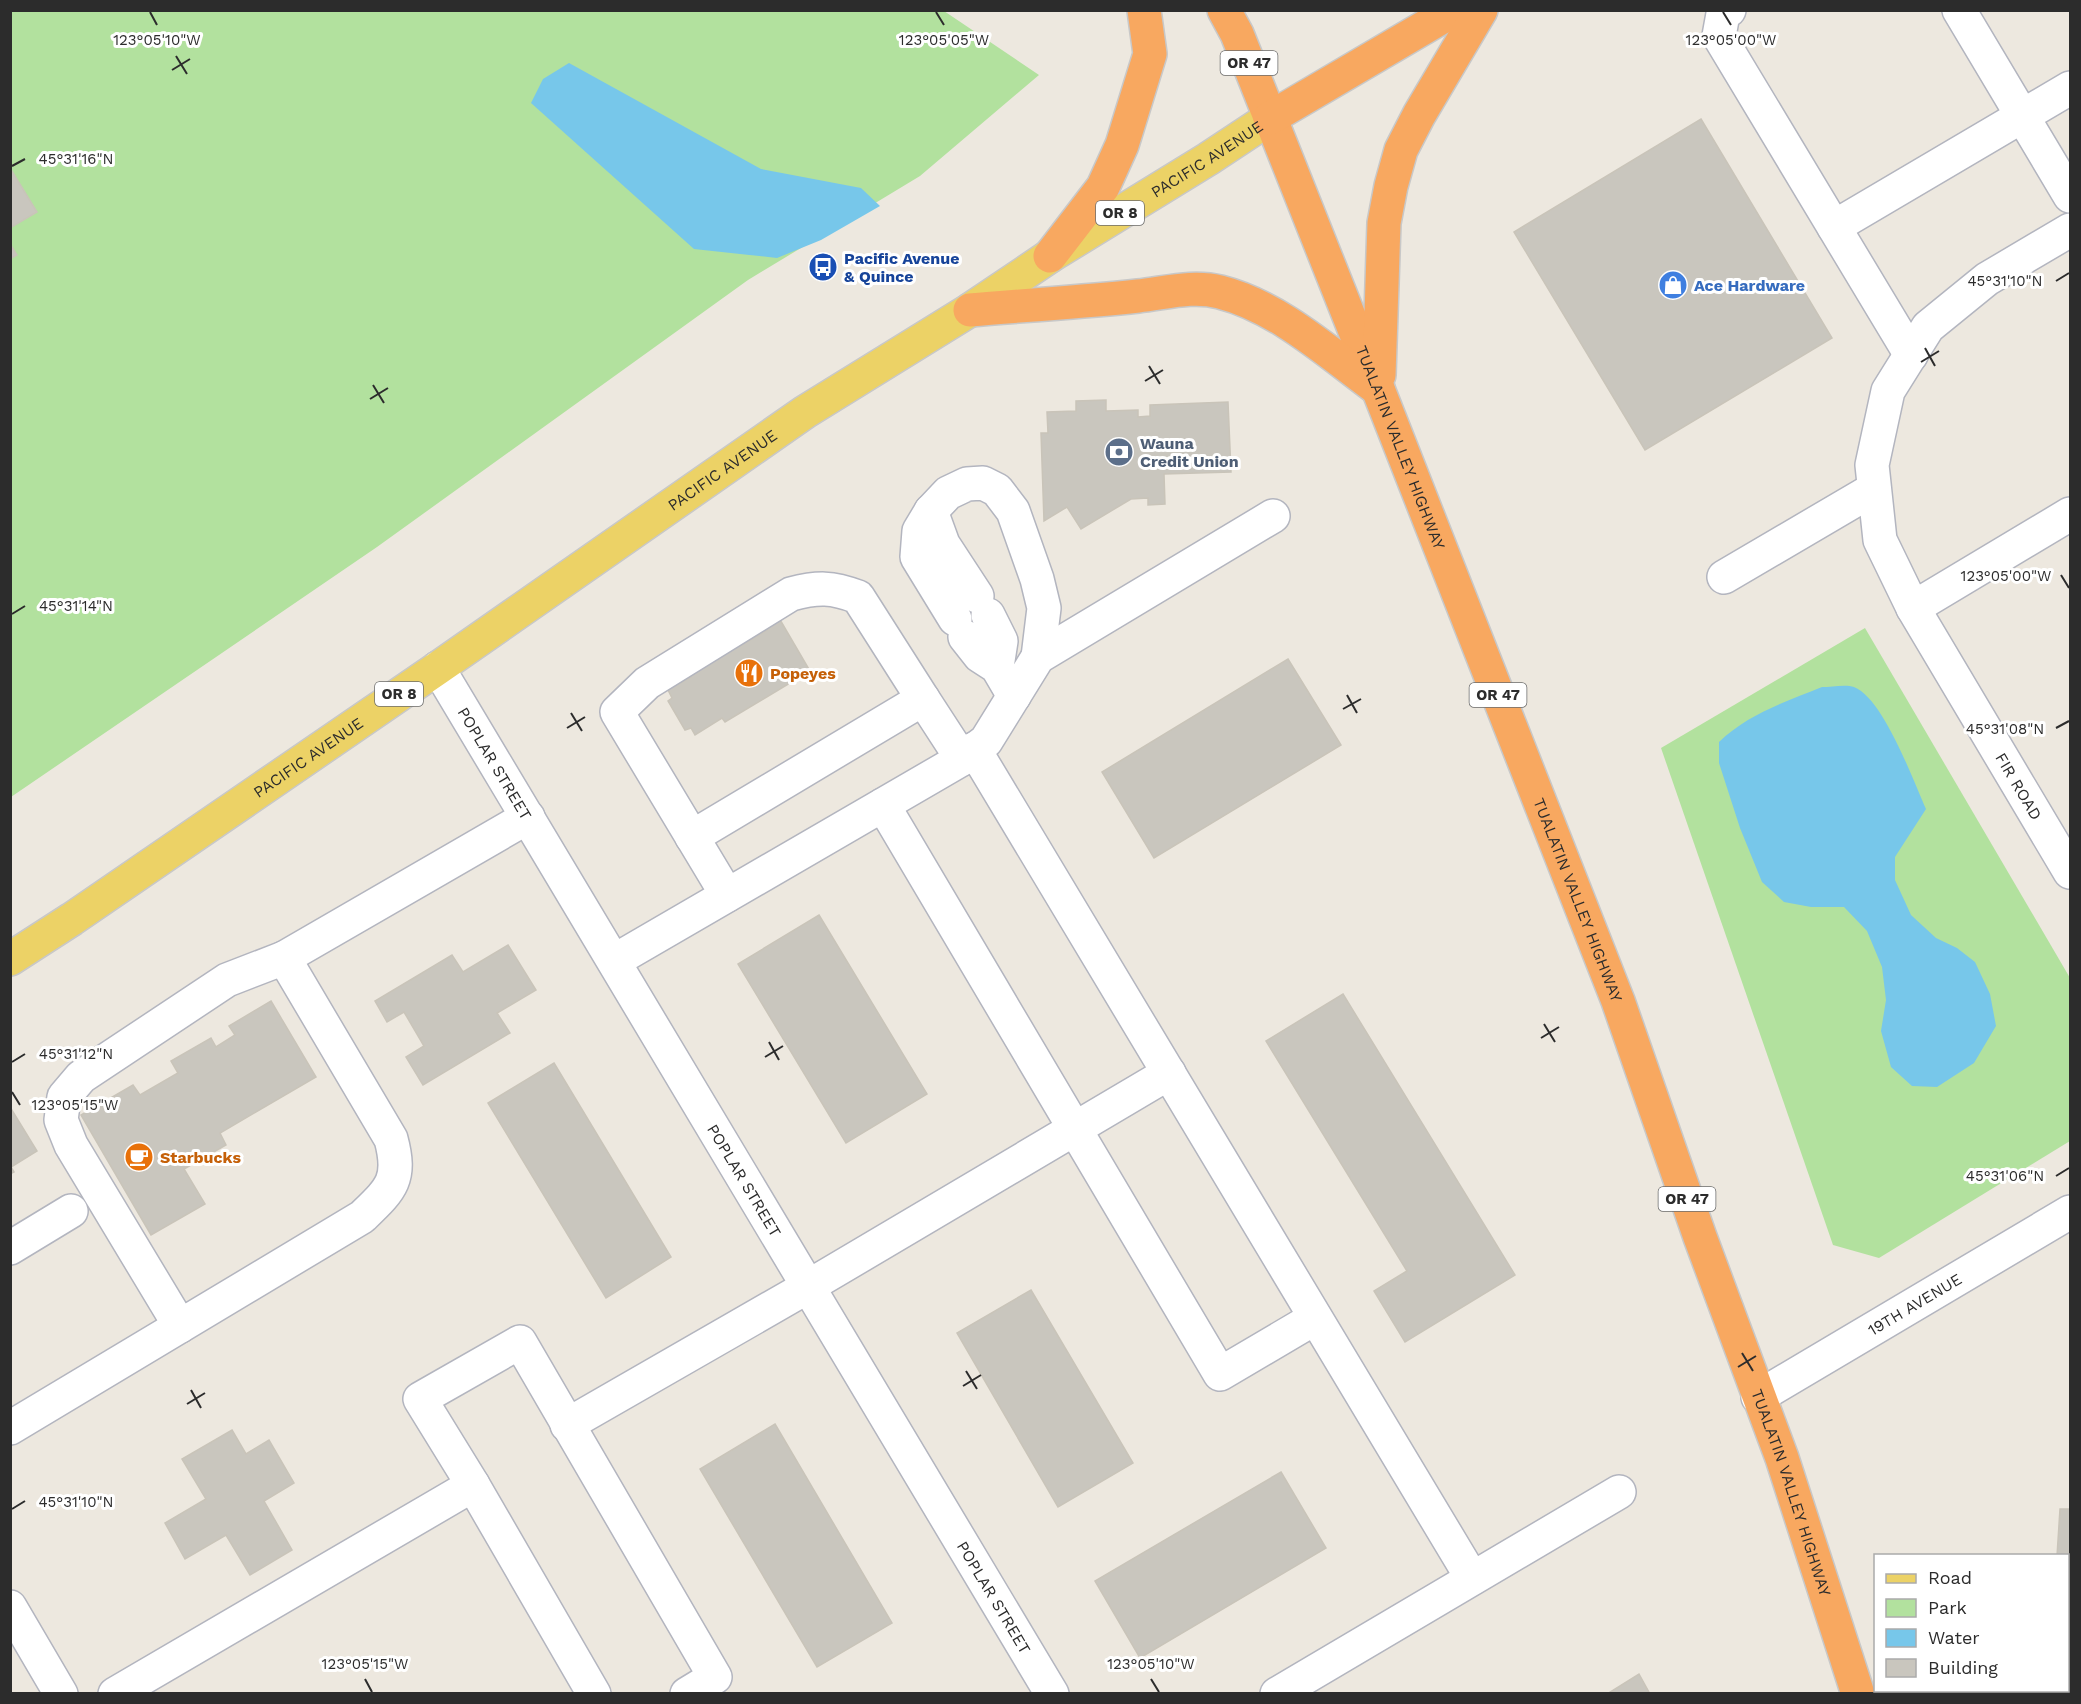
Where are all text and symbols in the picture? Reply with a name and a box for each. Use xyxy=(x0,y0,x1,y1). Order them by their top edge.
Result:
text: 123°05'10"W xyxy=(113,31,201,49)
text: 123°05'05"W xyxy=(899,31,989,49)
text: 123°05'00"W xyxy=(1686,31,1776,49)
road number: OR 47 xyxy=(1220,51,1278,75)
street label: PACIFIC AVENUE xyxy=(1147,116,1266,201)
text: 45°31'16"N xyxy=(39,150,113,168)
road number: OR 8 xyxy=(1096,201,1144,225)
place label: Pacific Avenue & Quince xyxy=(844,249,959,286)
bus stop icon: Pacific Avenue & Quince xyxy=(807,251,839,283)
shop icon: Ace Hardware xyxy=(1657,269,1689,301)
text: 45°31'10"N xyxy=(1967,272,2043,290)
place label: Ace Hardware xyxy=(1694,276,1805,295)
street label: TUALATIN VALLEY HIGHWAY xyxy=(1352,343,1449,552)
street label: PACIFIC AVENUE xyxy=(664,425,780,514)
place label: Wauna Credit Union xyxy=(1140,434,1239,471)
bank icon: Wauna Credit Union xyxy=(1103,436,1135,468)
text: 123°05'00"W xyxy=(1961,567,2051,585)
text: 45°31'14"N xyxy=(39,597,113,615)
restaurant icon: Popeyes xyxy=(733,657,765,689)
place label: Popeyes xyxy=(770,664,836,683)
road number: OR 8 xyxy=(375,682,423,706)
road number: OR 47 xyxy=(1470,683,1526,707)
street label: POPLAR STREET xyxy=(454,703,536,823)
street label: PACIFIC AVENUE xyxy=(250,713,367,801)
text: 45°31'08"N xyxy=(1966,720,2044,738)
street label: FIR ROAD xyxy=(1992,749,2046,823)
street label: TUALATIN VALLEY HIGHWAY xyxy=(1530,795,1627,1005)
text: 45°31'12"N xyxy=(39,1045,113,1063)
text: 123°05'15"W xyxy=(32,1096,118,1114)
street label: POPLAR STREET xyxy=(704,1120,786,1240)
cafe icon: Starbucks xyxy=(123,1141,155,1173)
place label: Starbucks xyxy=(160,1148,241,1167)
text: 45°31'06"N xyxy=(1966,1167,2044,1185)
road number: OR 47 xyxy=(1658,1187,1716,1211)
street label: 19TH AVENUE xyxy=(1864,1269,1965,1339)
street label: TUALATIN VALLEY HIGHWAY xyxy=(1748,1386,1835,1599)
text: 45°31'10"N xyxy=(38,1493,114,1511)
street label: POPLAR STREET xyxy=(953,1538,1035,1657)
legend xyxy=(1874,1554,2069,1692)
text: Road xyxy=(1928,1567,1972,1588)
text: Park xyxy=(1928,1597,1967,1618)
text: Water xyxy=(1928,1627,1980,1648)
text: 123°05'15"W xyxy=(322,1655,408,1673)
text: 123°05'10"W xyxy=(1107,1655,1195,1673)
text: Building xyxy=(1928,1657,1998,1678)

